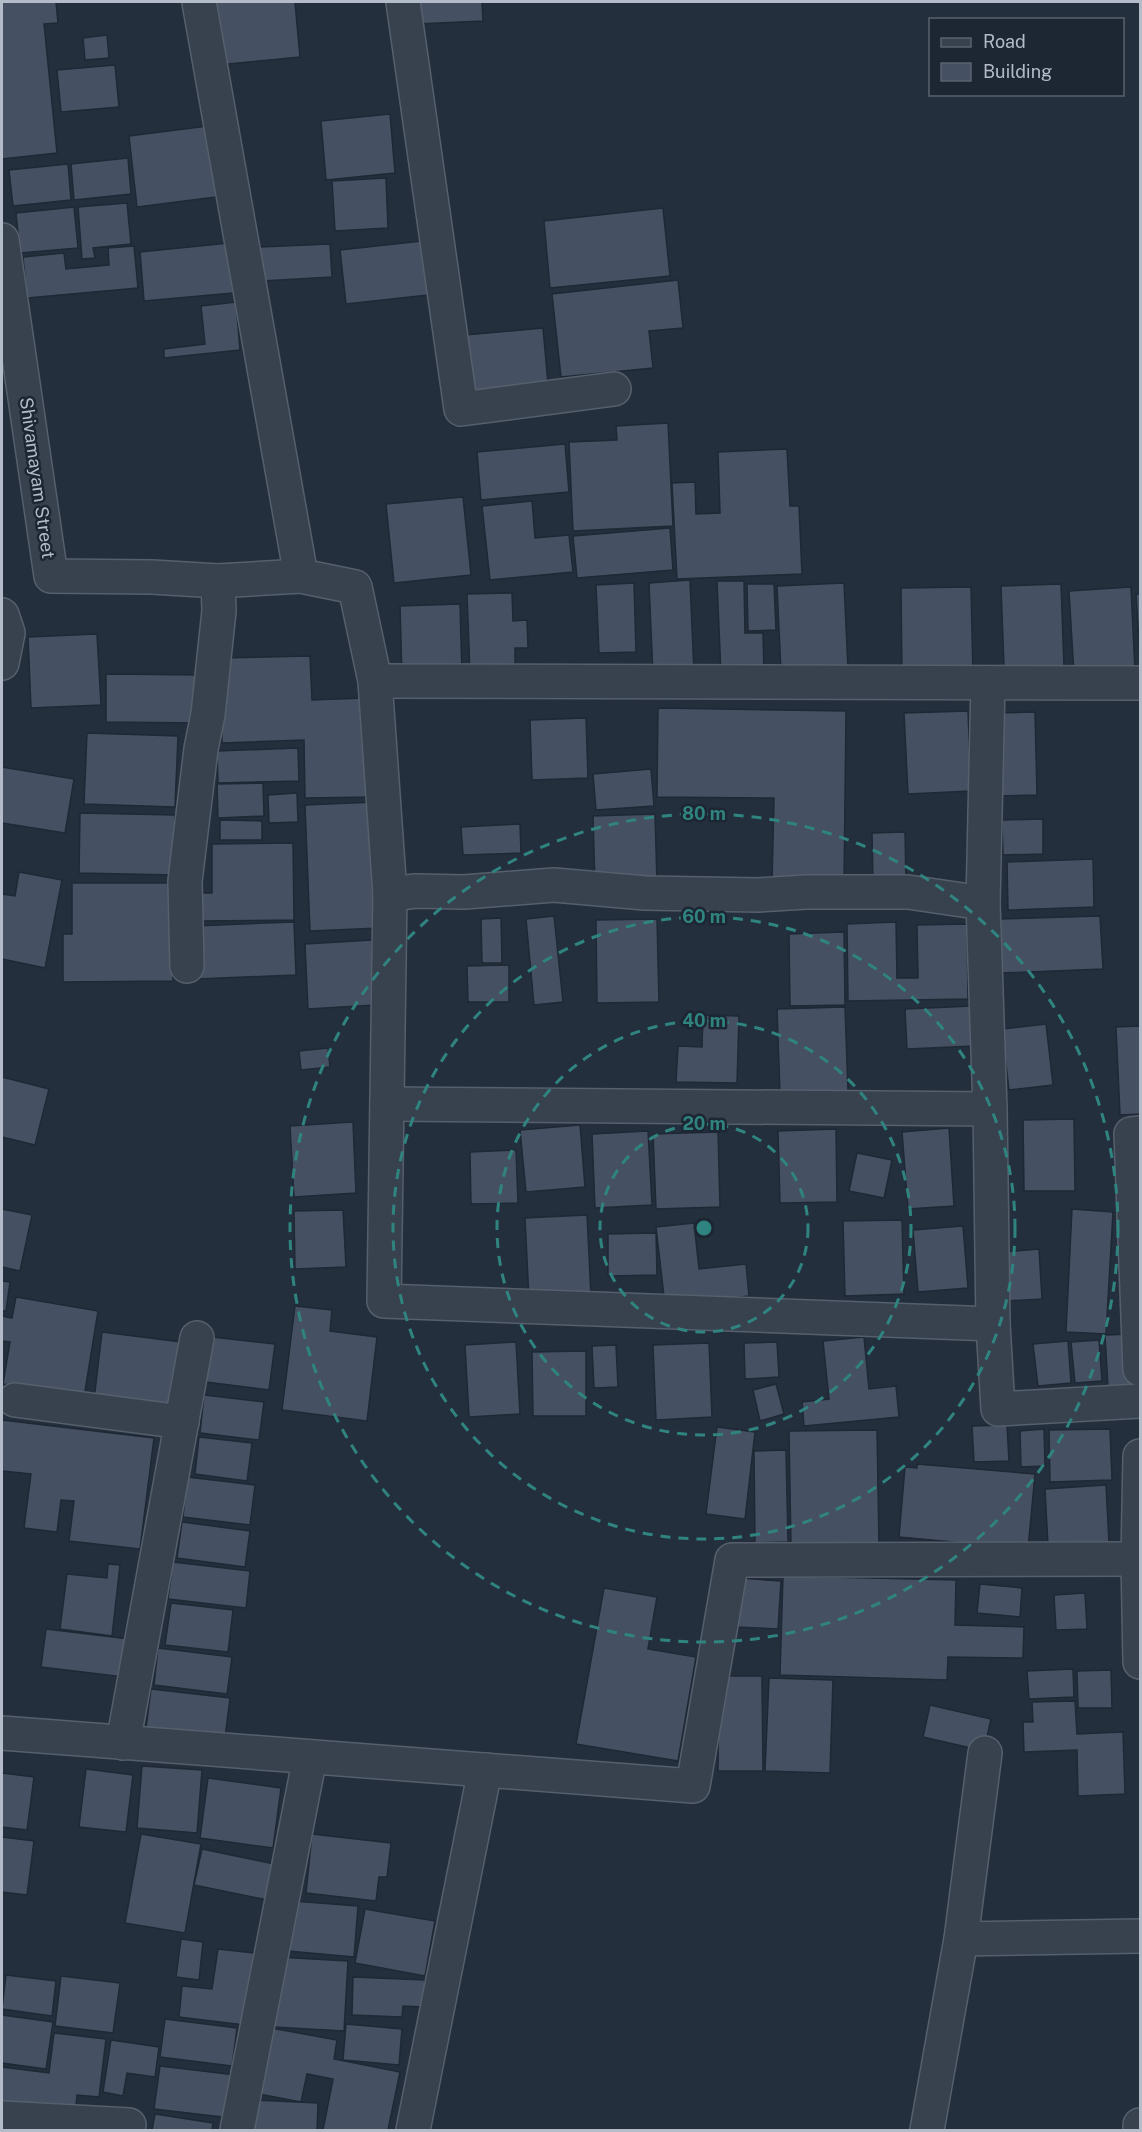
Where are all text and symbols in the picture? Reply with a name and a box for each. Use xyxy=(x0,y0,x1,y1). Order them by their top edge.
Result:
legend xyxy=(929,18,1124,96)
text: Road xyxy=(983,31,1026,52)
text: Building xyxy=(983,61,1052,82)
street label: Shivamayam Street xyxy=(16,396,59,560)
text: 80 m xyxy=(682,803,726,824)
text: 60 m xyxy=(682,906,726,927)
text: 40 m xyxy=(682,1010,726,1031)
text: 20 m xyxy=(682,1113,726,1134)
centre of rings xyxy=(694,1218,714,1238)

